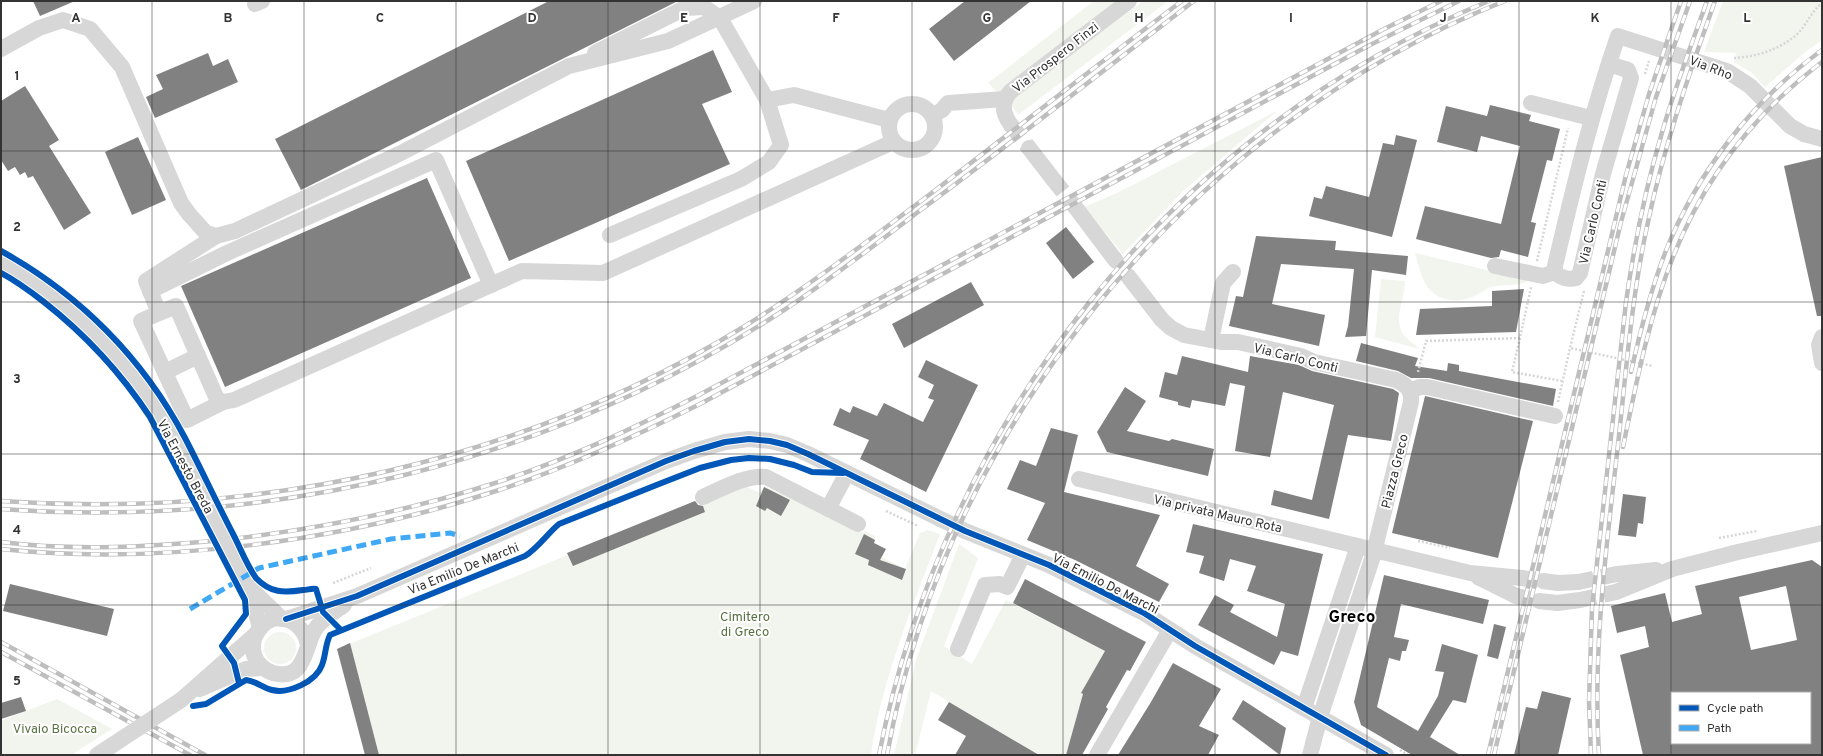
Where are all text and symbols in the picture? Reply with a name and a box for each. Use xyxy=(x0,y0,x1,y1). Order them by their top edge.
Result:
text: A xyxy=(71,11,81,27)
text: B xyxy=(224,11,233,27)
text: C xyxy=(376,11,384,27)
text: D xyxy=(527,11,537,27)
text: E xyxy=(680,11,688,27)
text: F xyxy=(832,11,840,27)
text: G xyxy=(983,11,992,27)
text: H xyxy=(1134,11,1144,27)
text: I xyxy=(1289,11,1293,27)
text: J xyxy=(1439,11,1447,27)
text: K xyxy=(1590,11,1600,27)
text: L xyxy=(1743,11,1751,27)
street label: Via Prospero Finzi xyxy=(1010,20,1103,97)
street label: Via Rho xyxy=(1686,53,1734,84)
text: 1 xyxy=(14,69,20,85)
street label: Via Carlo Conti xyxy=(1576,178,1611,266)
text: 2 xyxy=(13,220,21,236)
street label: Via Carlo Conti xyxy=(1252,341,1339,377)
text: 3 xyxy=(13,372,21,388)
street label: Via Ernesto Breda xyxy=(153,417,216,517)
street label: Piazza Greco xyxy=(1379,433,1413,510)
street label: Via privata Mauro Rota xyxy=(1152,492,1283,538)
text: 4 xyxy=(13,523,21,539)
street label: Via Emilio De Marchi xyxy=(406,540,522,599)
street label: Via Emilio De Marchi xyxy=(1049,551,1161,619)
district label: Greco xyxy=(1329,607,1375,629)
park label: Cimitero di Greco xyxy=(720,610,770,641)
text: 5 xyxy=(13,674,21,690)
legend xyxy=(1671,692,1811,744)
text: Cycle path xyxy=(1707,701,1764,717)
text: Path xyxy=(1707,721,1732,737)
park label: Vivaio Bicocca xyxy=(13,722,97,738)

